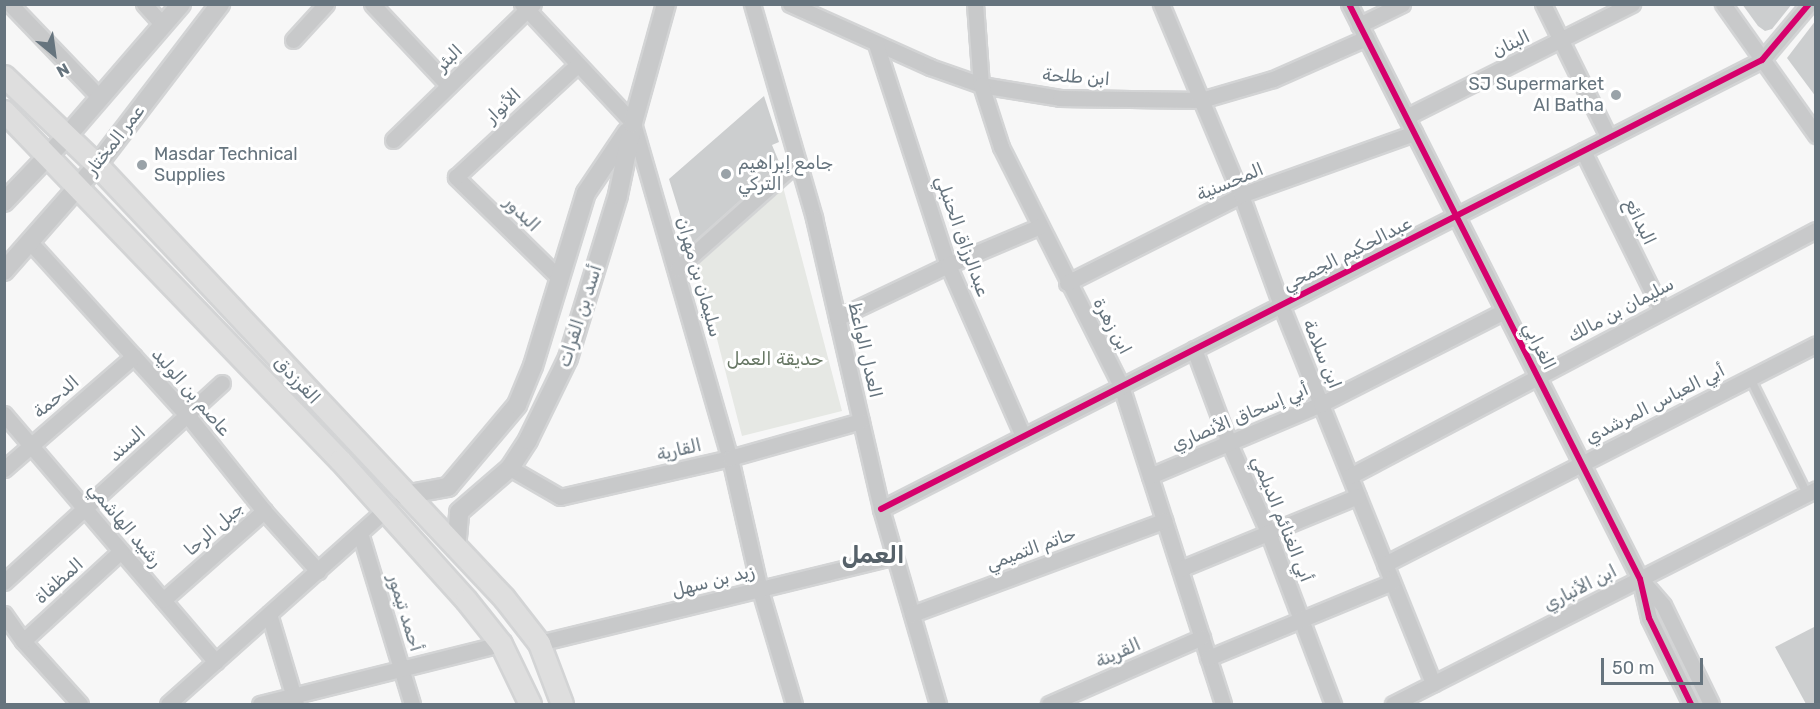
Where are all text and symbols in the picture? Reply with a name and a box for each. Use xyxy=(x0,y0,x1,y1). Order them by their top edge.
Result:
north arrow xyxy=(24,24,84,84)
street label: البنان xyxy=(1489,26,1533,62)
street label: البئر xyxy=(431,40,467,76)
text: N xyxy=(53,59,73,81)
street label: ابن طلحة xyxy=(1041,64,1111,90)
place label: SJ Supermarket Al Batha xyxy=(1469,74,1604,116)
street label: الأنوار xyxy=(481,84,525,128)
marker: SJ Supermarket Al Batha xyxy=(1609,88,1623,102)
street label: عمر المختار xyxy=(81,101,149,179)
place label: Masdar Technical Supplies xyxy=(154,144,298,186)
place label: جامع إبراهيم التركي xyxy=(738,153,833,195)
marker: Masdar Technical Supplies xyxy=(135,158,149,172)
street label: المحسنية xyxy=(1193,158,1267,206)
marker: جامع إبراهيم التركي xyxy=(719,167,733,181)
street label: عبدالرزاق الحنبلي xyxy=(930,173,994,299)
street label: البدور xyxy=(500,192,544,236)
street label: البدائع xyxy=(1620,196,1660,248)
street label: عبدالحكيم الجمحي xyxy=(1279,212,1415,296)
street label: سليمان بن مهران xyxy=(672,215,726,339)
street label: أسد بن الفرات xyxy=(553,262,607,370)
street label: سليمان بن مالك xyxy=(1564,273,1678,347)
street label: ابن زهرة xyxy=(1088,294,1136,358)
street label: العدل الواعظ xyxy=(844,300,886,400)
street label: ابن سلامة xyxy=(1298,316,1346,392)
street label: الغرابي xyxy=(1518,319,1560,373)
street label: عاصم بن الوليد xyxy=(147,344,235,440)
park label: حديقة العمل xyxy=(727,348,823,370)
street label: الفرزدق xyxy=(269,351,325,409)
street label: أبي العباس المرشدي xyxy=(1582,359,1728,449)
street label: الدحمة xyxy=(29,371,83,423)
street label: أبي إسحاق الأنصاري xyxy=(1168,378,1312,456)
street label: السند xyxy=(104,422,150,466)
street label: القارية xyxy=(654,434,704,466)
street label: أبي الغنائم الديلمي xyxy=(1247,453,1317,585)
street label: رشيد الهاشمي xyxy=(83,478,167,572)
street label: جبل الرحا xyxy=(180,497,248,561)
street label: حاتم التميمي xyxy=(983,523,1079,575)
district label: العمل xyxy=(842,542,904,570)
street label: المظفاة xyxy=(30,554,88,608)
street label: زيد بن سهل xyxy=(669,560,757,602)
street label: ابن الأنباري xyxy=(1540,560,1620,616)
street label: أحمد تيمور xyxy=(383,572,427,654)
street label: القرينة xyxy=(1092,633,1144,673)
scale bar xyxy=(1604,646,1706,684)
text: 50 m xyxy=(1612,657,1655,679)

